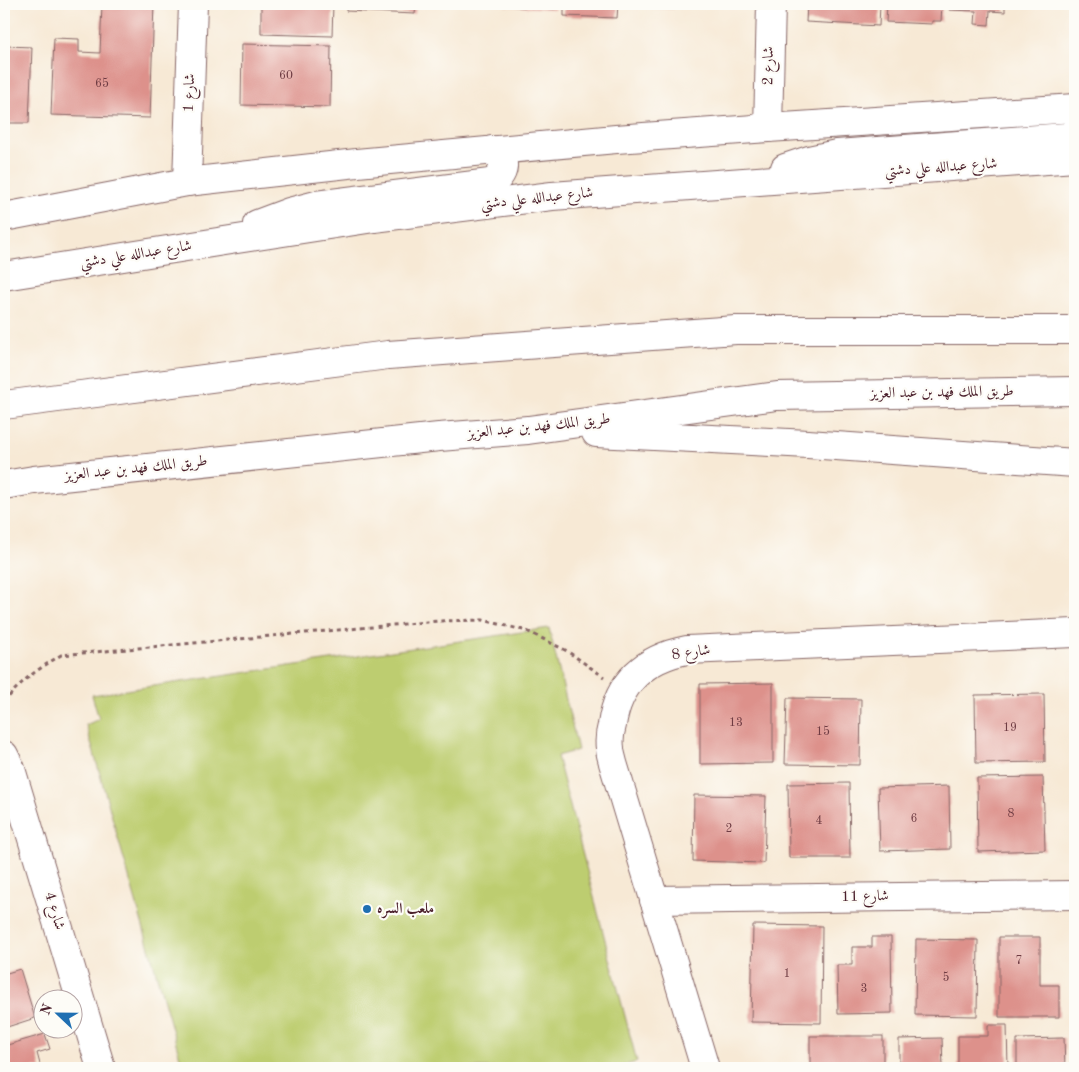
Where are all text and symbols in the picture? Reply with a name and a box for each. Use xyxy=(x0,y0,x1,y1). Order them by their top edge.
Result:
street label: شارع 2 xyxy=(761,46,781,86)
house number: 60 xyxy=(279,70,293,82)
street label: شارع 1 xyxy=(182,73,202,113)
house number: 65 xyxy=(95,77,109,90)
street label: شارع عبدالله علي دشتي xyxy=(884,157,998,184)
street label: شارع عبدالله علي دشتي xyxy=(480,186,594,217)
street label: شارع عبدالله علي دشتي xyxy=(79,239,194,276)
street label: طريق الملك فهد بن عبد العزيز xyxy=(868,384,1014,403)
street label: طريق الملك فهد بن عبد العزيز xyxy=(465,412,611,443)
street label: طريق الملك فهد بن عبد العزيز xyxy=(62,454,208,485)
street label: شارع 8 xyxy=(671,643,712,667)
house number: 13 xyxy=(729,717,743,729)
house number: 19 xyxy=(1003,722,1017,734)
house number: 15 xyxy=(816,725,830,738)
house number: 8 xyxy=(1008,808,1015,820)
house number: 6 xyxy=(911,813,918,825)
house number: 4 xyxy=(816,815,823,827)
house number: 2 xyxy=(726,823,732,835)
street label: شارع 11 xyxy=(841,889,889,909)
street label: شارع 4 xyxy=(37,890,67,933)
place label: ملعب السره xyxy=(377,901,434,919)
marker: ملعب السره xyxy=(361,903,373,915)
house number: 7 xyxy=(1016,955,1022,967)
house number: 1 xyxy=(784,968,790,980)
house number: 5 xyxy=(943,971,950,984)
house number: 3 xyxy=(861,983,867,995)
north arrow xyxy=(32,990,82,1040)
text: N xyxy=(38,1002,55,1017)

